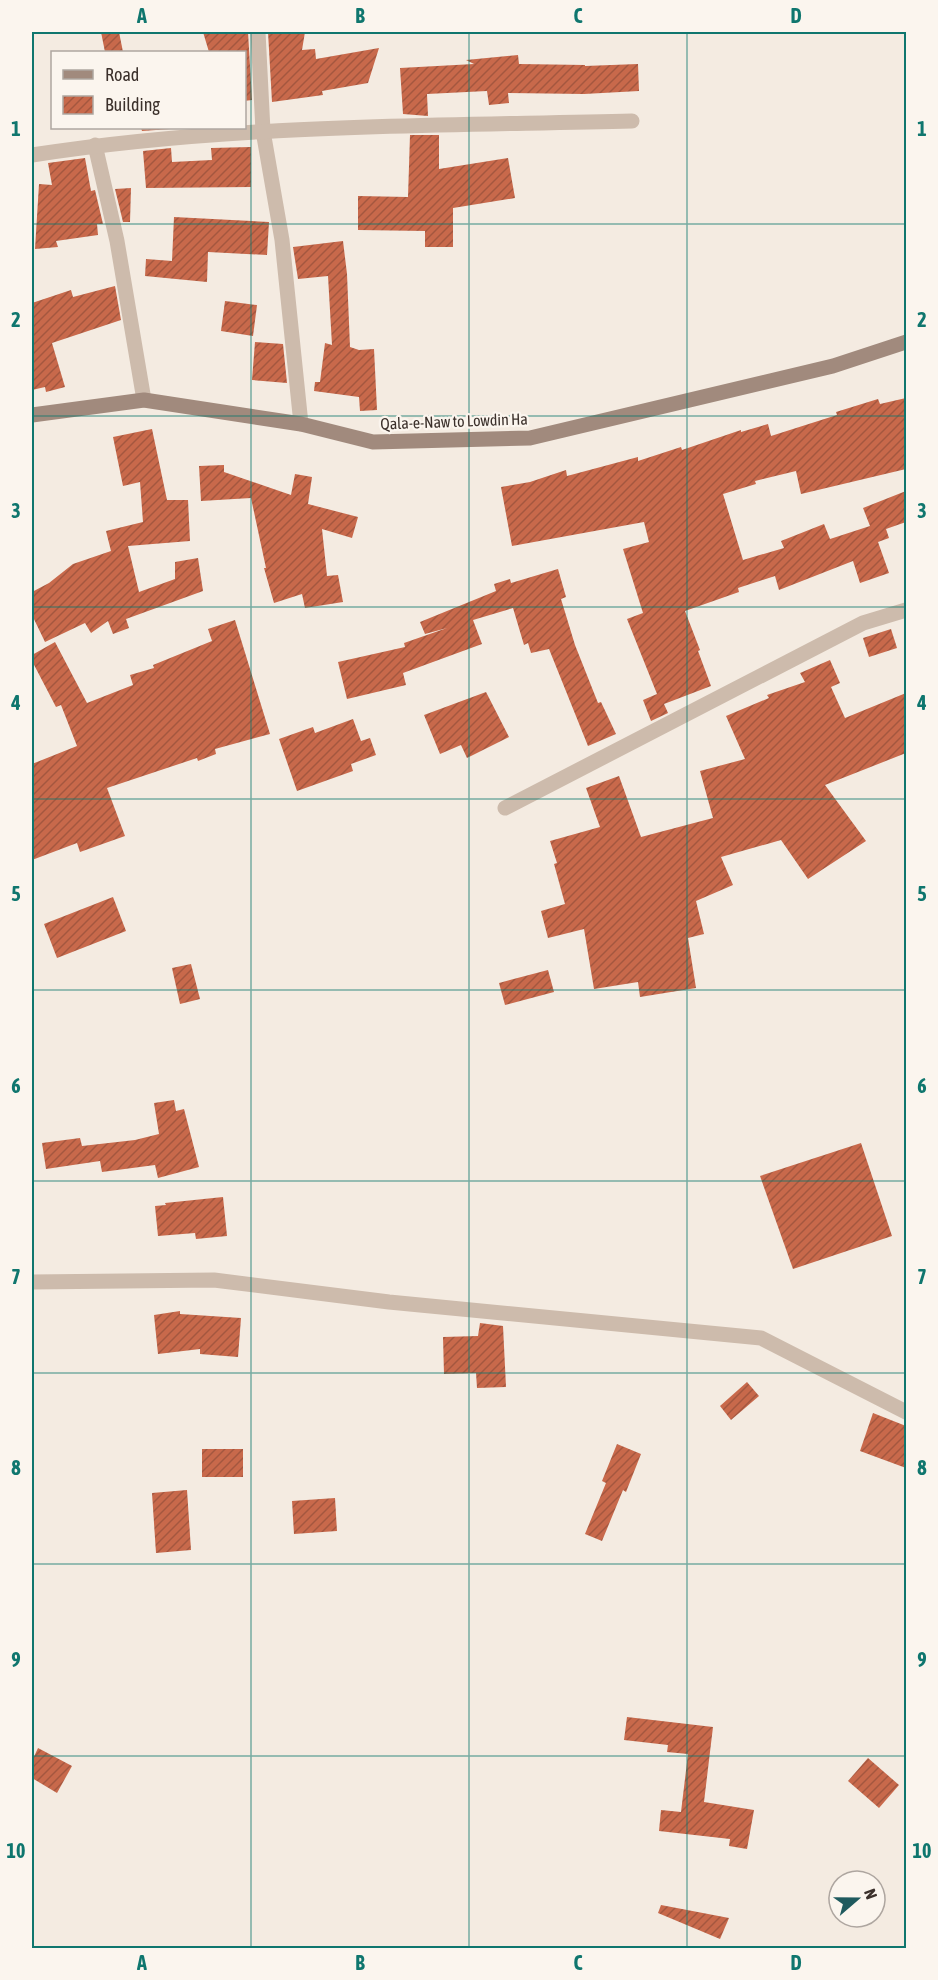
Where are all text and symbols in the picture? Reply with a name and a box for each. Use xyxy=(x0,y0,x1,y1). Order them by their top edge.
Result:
text: A xyxy=(136,4,147,27)
text: B xyxy=(355,4,365,27)
text: C xyxy=(574,4,583,27)
text: D xyxy=(790,4,802,27)
legend xyxy=(51,51,246,129)
text: Road xyxy=(105,64,139,85)
text: Building xyxy=(105,94,160,115)
text: 1 xyxy=(11,117,21,140)
text: 1 xyxy=(917,117,927,140)
text: 2 xyxy=(11,308,21,331)
text: 2 xyxy=(917,308,927,331)
street label: Qala-e-Naw to Lowdin Ha xyxy=(380,409,528,433)
text: 3 xyxy=(11,499,21,522)
text: 3 xyxy=(917,499,927,522)
text: 4 xyxy=(10,691,21,714)
text: 4 xyxy=(916,691,927,714)
text: 5 xyxy=(11,882,21,905)
text: 5 xyxy=(917,882,927,905)
text: 6 xyxy=(11,1074,21,1097)
text: 6 xyxy=(917,1074,927,1097)
text: 7 xyxy=(11,1265,21,1288)
text: 7 xyxy=(917,1265,927,1288)
text: 8 xyxy=(11,1456,21,1479)
text: 8 xyxy=(917,1456,927,1479)
text: 9 xyxy=(11,1648,21,1671)
text: 9 xyxy=(917,1648,927,1671)
text: 10 xyxy=(7,1839,25,1862)
text: 10 xyxy=(913,1839,931,1862)
north arrow xyxy=(827,1869,887,1929)
text: N xyxy=(861,1886,881,1901)
text: A xyxy=(136,1951,147,1974)
text: B xyxy=(355,1951,365,1974)
text: C xyxy=(574,1951,583,1974)
text: D xyxy=(790,1951,802,1974)

